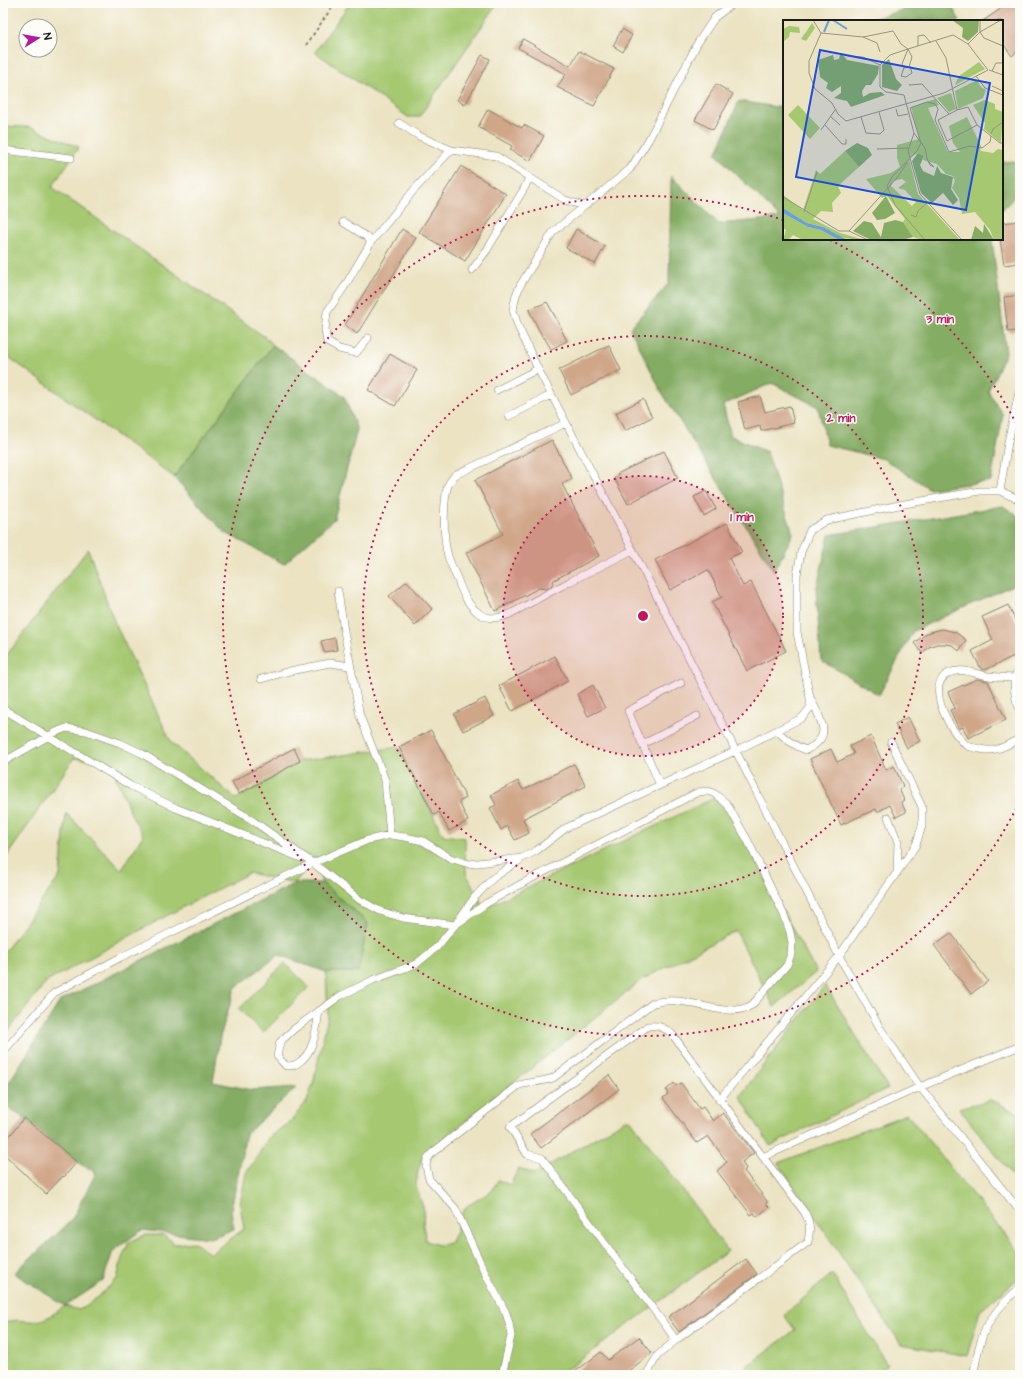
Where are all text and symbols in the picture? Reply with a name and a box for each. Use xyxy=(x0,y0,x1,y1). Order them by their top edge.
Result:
north arrow xyxy=(18,18,58,58)
inset map xyxy=(783,20,1003,240)
text: N xyxy=(39,31,55,41)
text: 3 min xyxy=(925,311,954,328)
text: 2 min xyxy=(826,410,855,427)
text: 1 min xyxy=(730,509,754,526)
centre of rings xyxy=(636,609,650,623)

